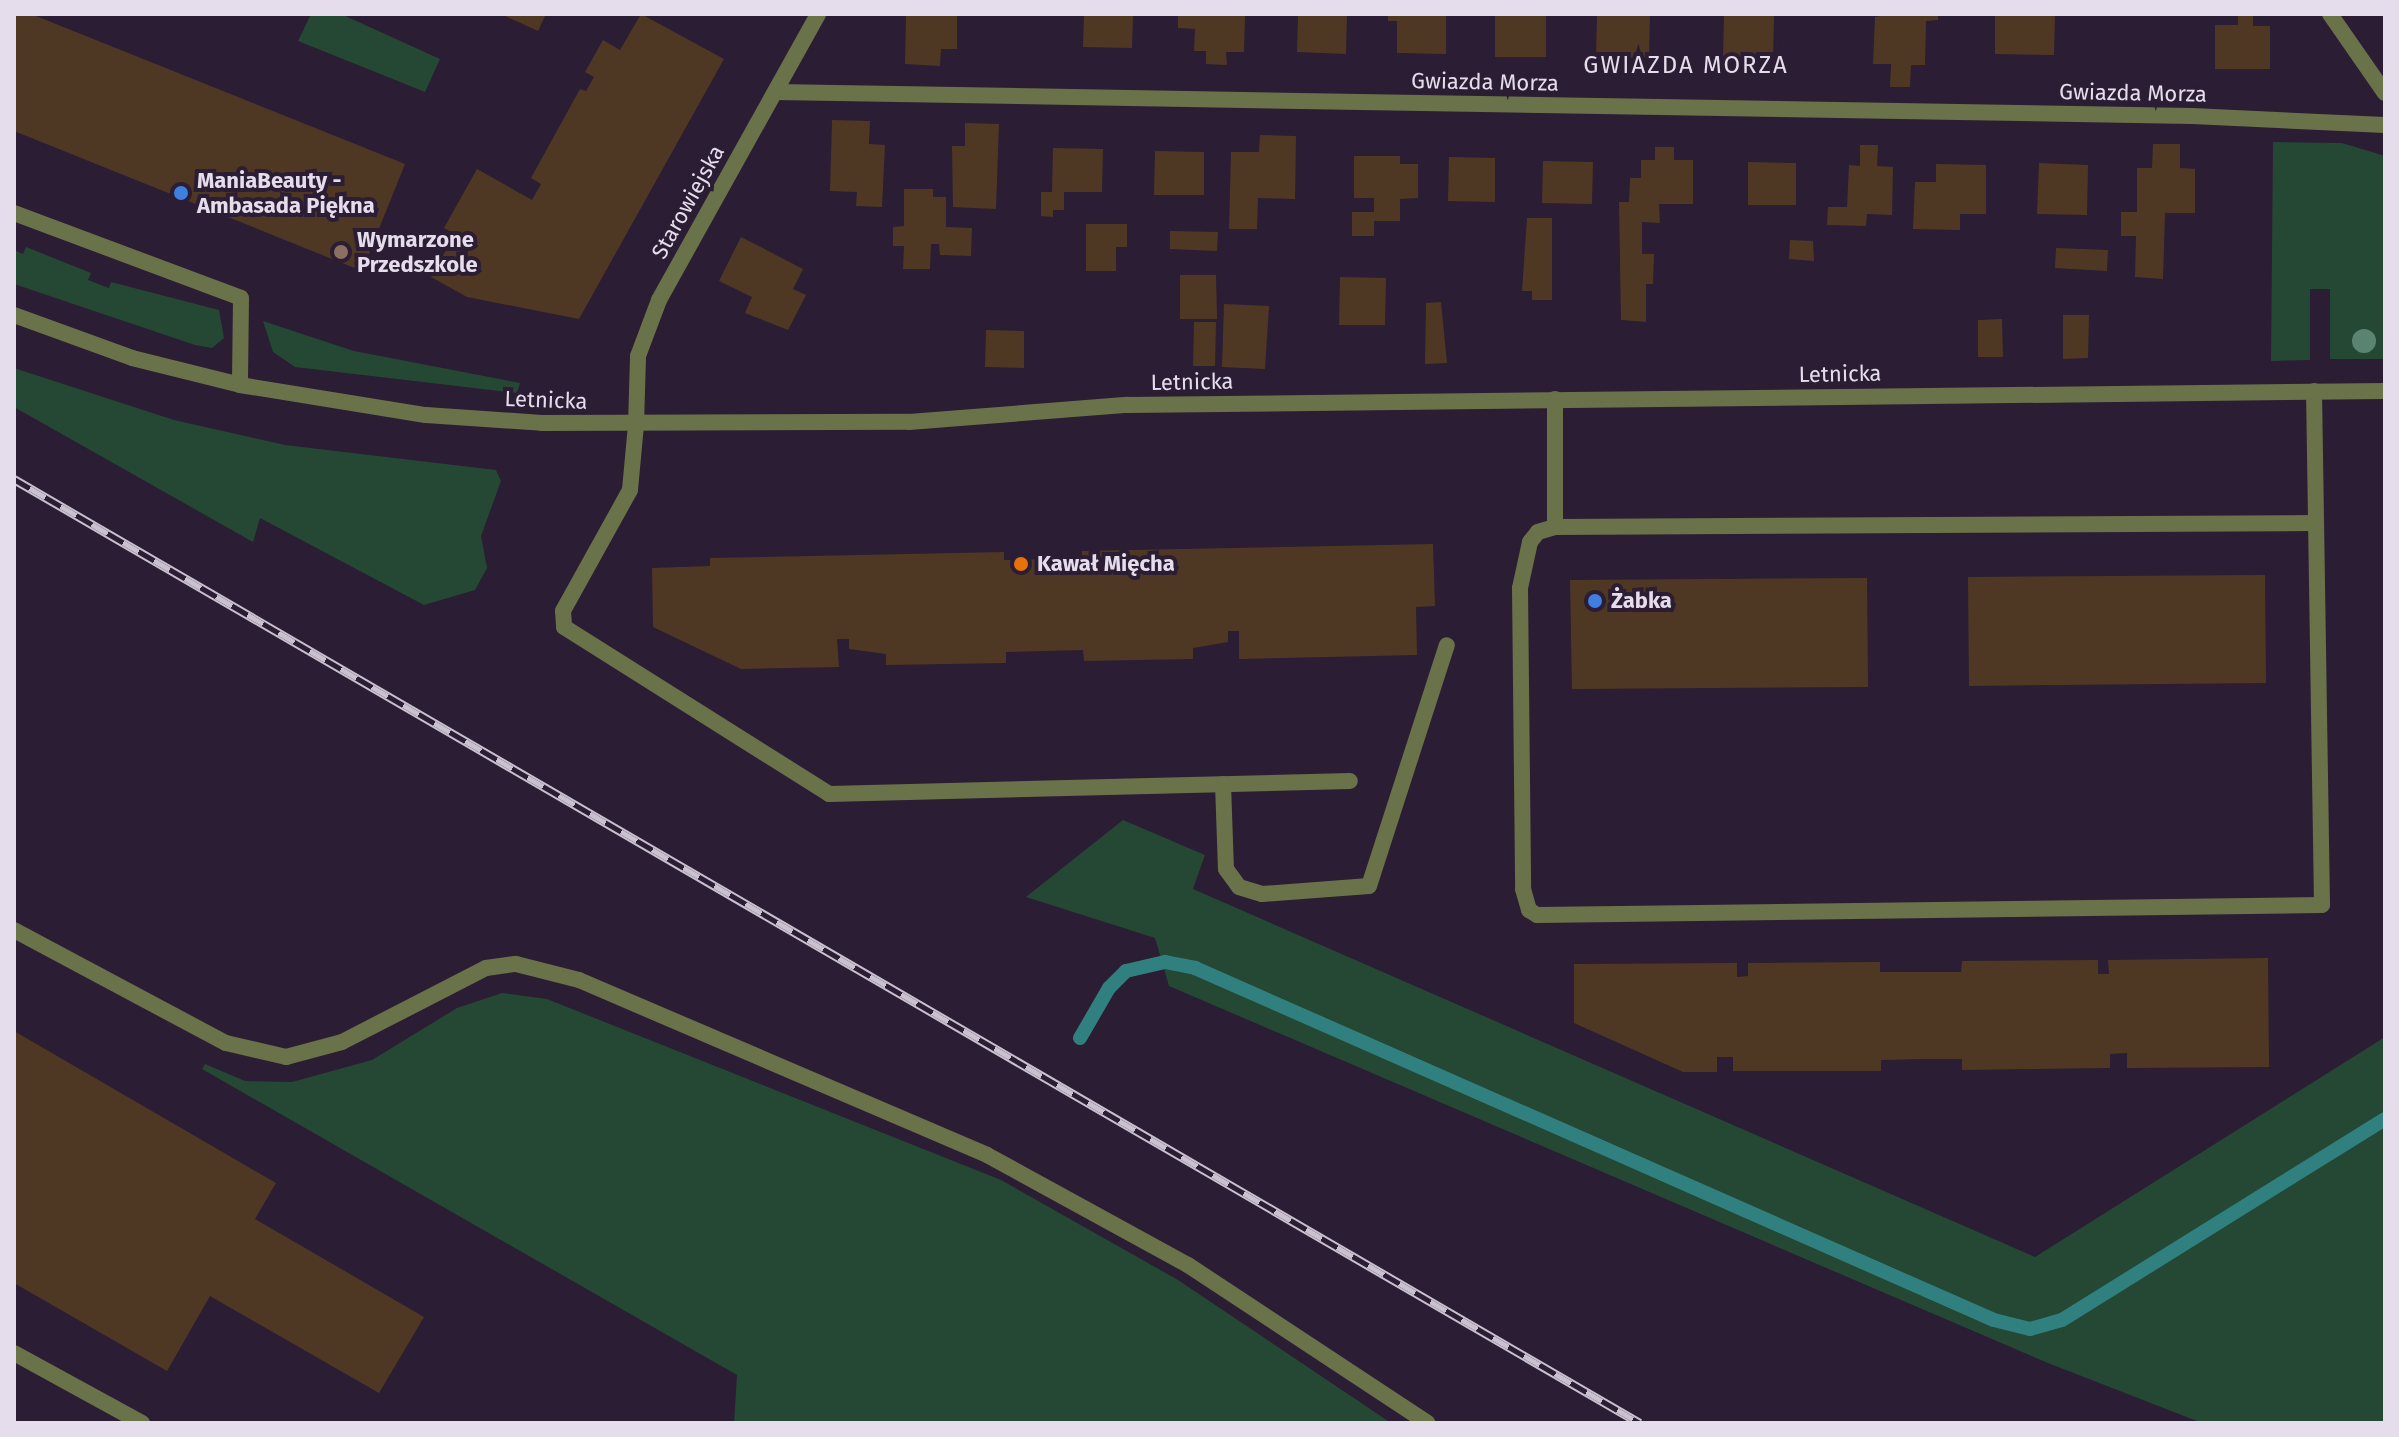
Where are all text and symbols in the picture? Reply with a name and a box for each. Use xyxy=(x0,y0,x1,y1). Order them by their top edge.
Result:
district label: GWIAZDA MORZA xyxy=(1583,52,1789,80)
street label: Gwiazda Morza xyxy=(1411,68,1559,96)
street label: Gwiazda Morza xyxy=(2059,79,2207,107)
street label: Starowiejska xyxy=(646,141,730,263)
place label: ManiaBeauty - Ambasada Piękna xyxy=(197,167,375,218)
marker: ManiaBeauty - Ambasada Piękna xyxy=(172,184,190,202)
place label: Wymarzone Przedszkole xyxy=(357,226,478,278)
marker: Wymarzone Przedszkole xyxy=(332,243,350,261)
street label: Letnicka xyxy=(1798,360,1882,388)
street label: Letnicka xyxy=(1150,368,1234,396)
street label: Letnicka xyxy=(504,385,588,415)
place label: Kawał Mięcha xyxy=(1037,551,1175,577)
marker: Kawał Mięcha xyxy=(1012,555,1030,573)
place label: Żabka xyxy=(1611,588,1672,614)
marker: Żabka xyxy=(1586,592,1604,610)

